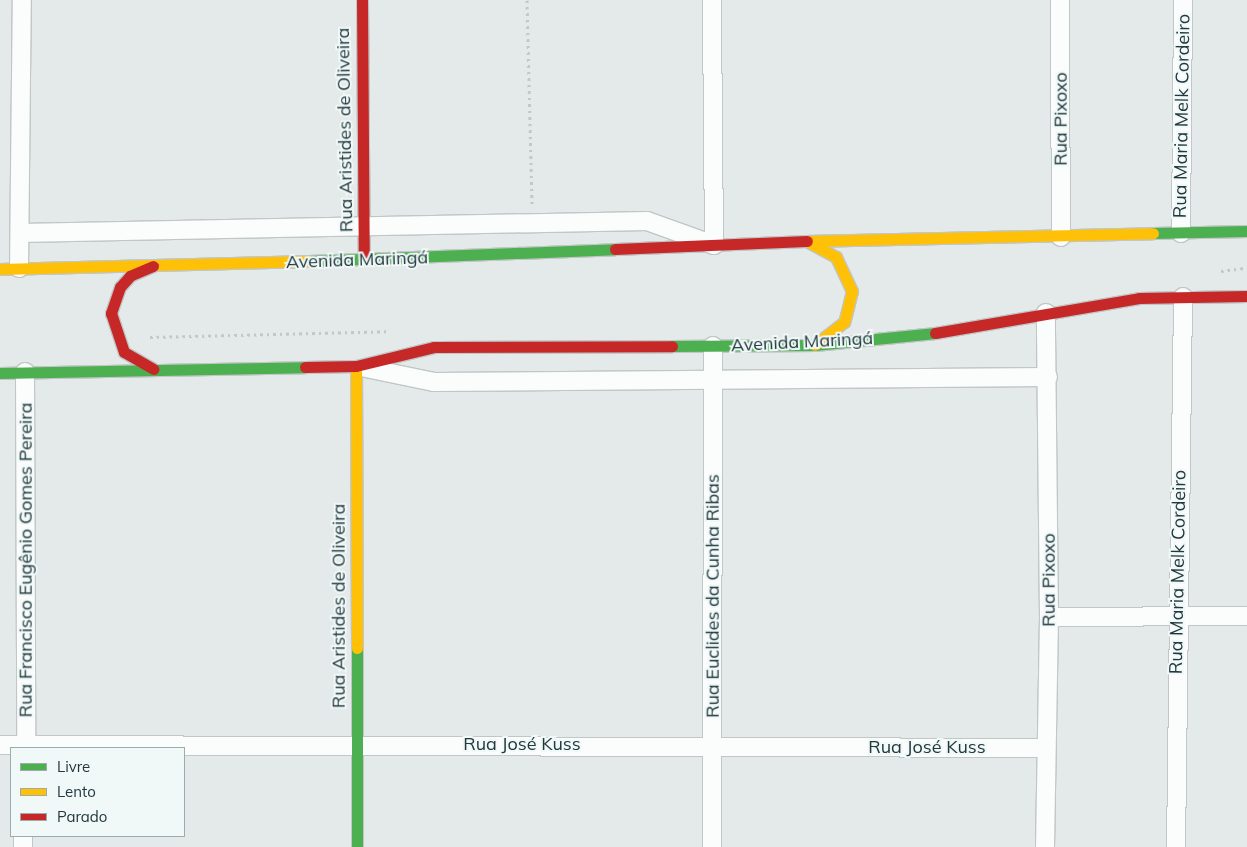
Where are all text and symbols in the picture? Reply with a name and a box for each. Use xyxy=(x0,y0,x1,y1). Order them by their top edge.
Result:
street label: Rua Maria Melk Cordeiro xyxy=(1169,14,1195,218)
street label: Rua Aristides de Oliveira xyxy=(332,28,358,232)
street label: Rua Pixoxo xyxy=(1050,72,1072,166)
street label: Avenida Maringá xyxy=(285,247,429,273)
street label: Avenida Maringá xyxy=(730,327,874,357)
street label: Rua Francisco Eugênio Gomes Pereira xyxy=(15,403,37,717)
street label: Rua Maria Melk Cordeiro xyxy=(1165,470,1191,674)
street label: Rua Euclides da Cunha Ribas xyxy=(702,474,724,718)
street label: Rua Aristides de Oliveira xyxy=(328,504,350,708)
street label: Rua Pixoxo xyxy=(1038,533,1060,627)
street label: Rua José Kuss xyxy=(463,733,581,755)
street label: Rua José Kuss xyxy=(868,736,986,758)
legend xyxy=(10,747,185,837)
text: Livre xyxy=(57,757,90,776)
text: Lento xyxy=(57,782,96,801)
text: Parado xyxy=(57,807,107,826)

